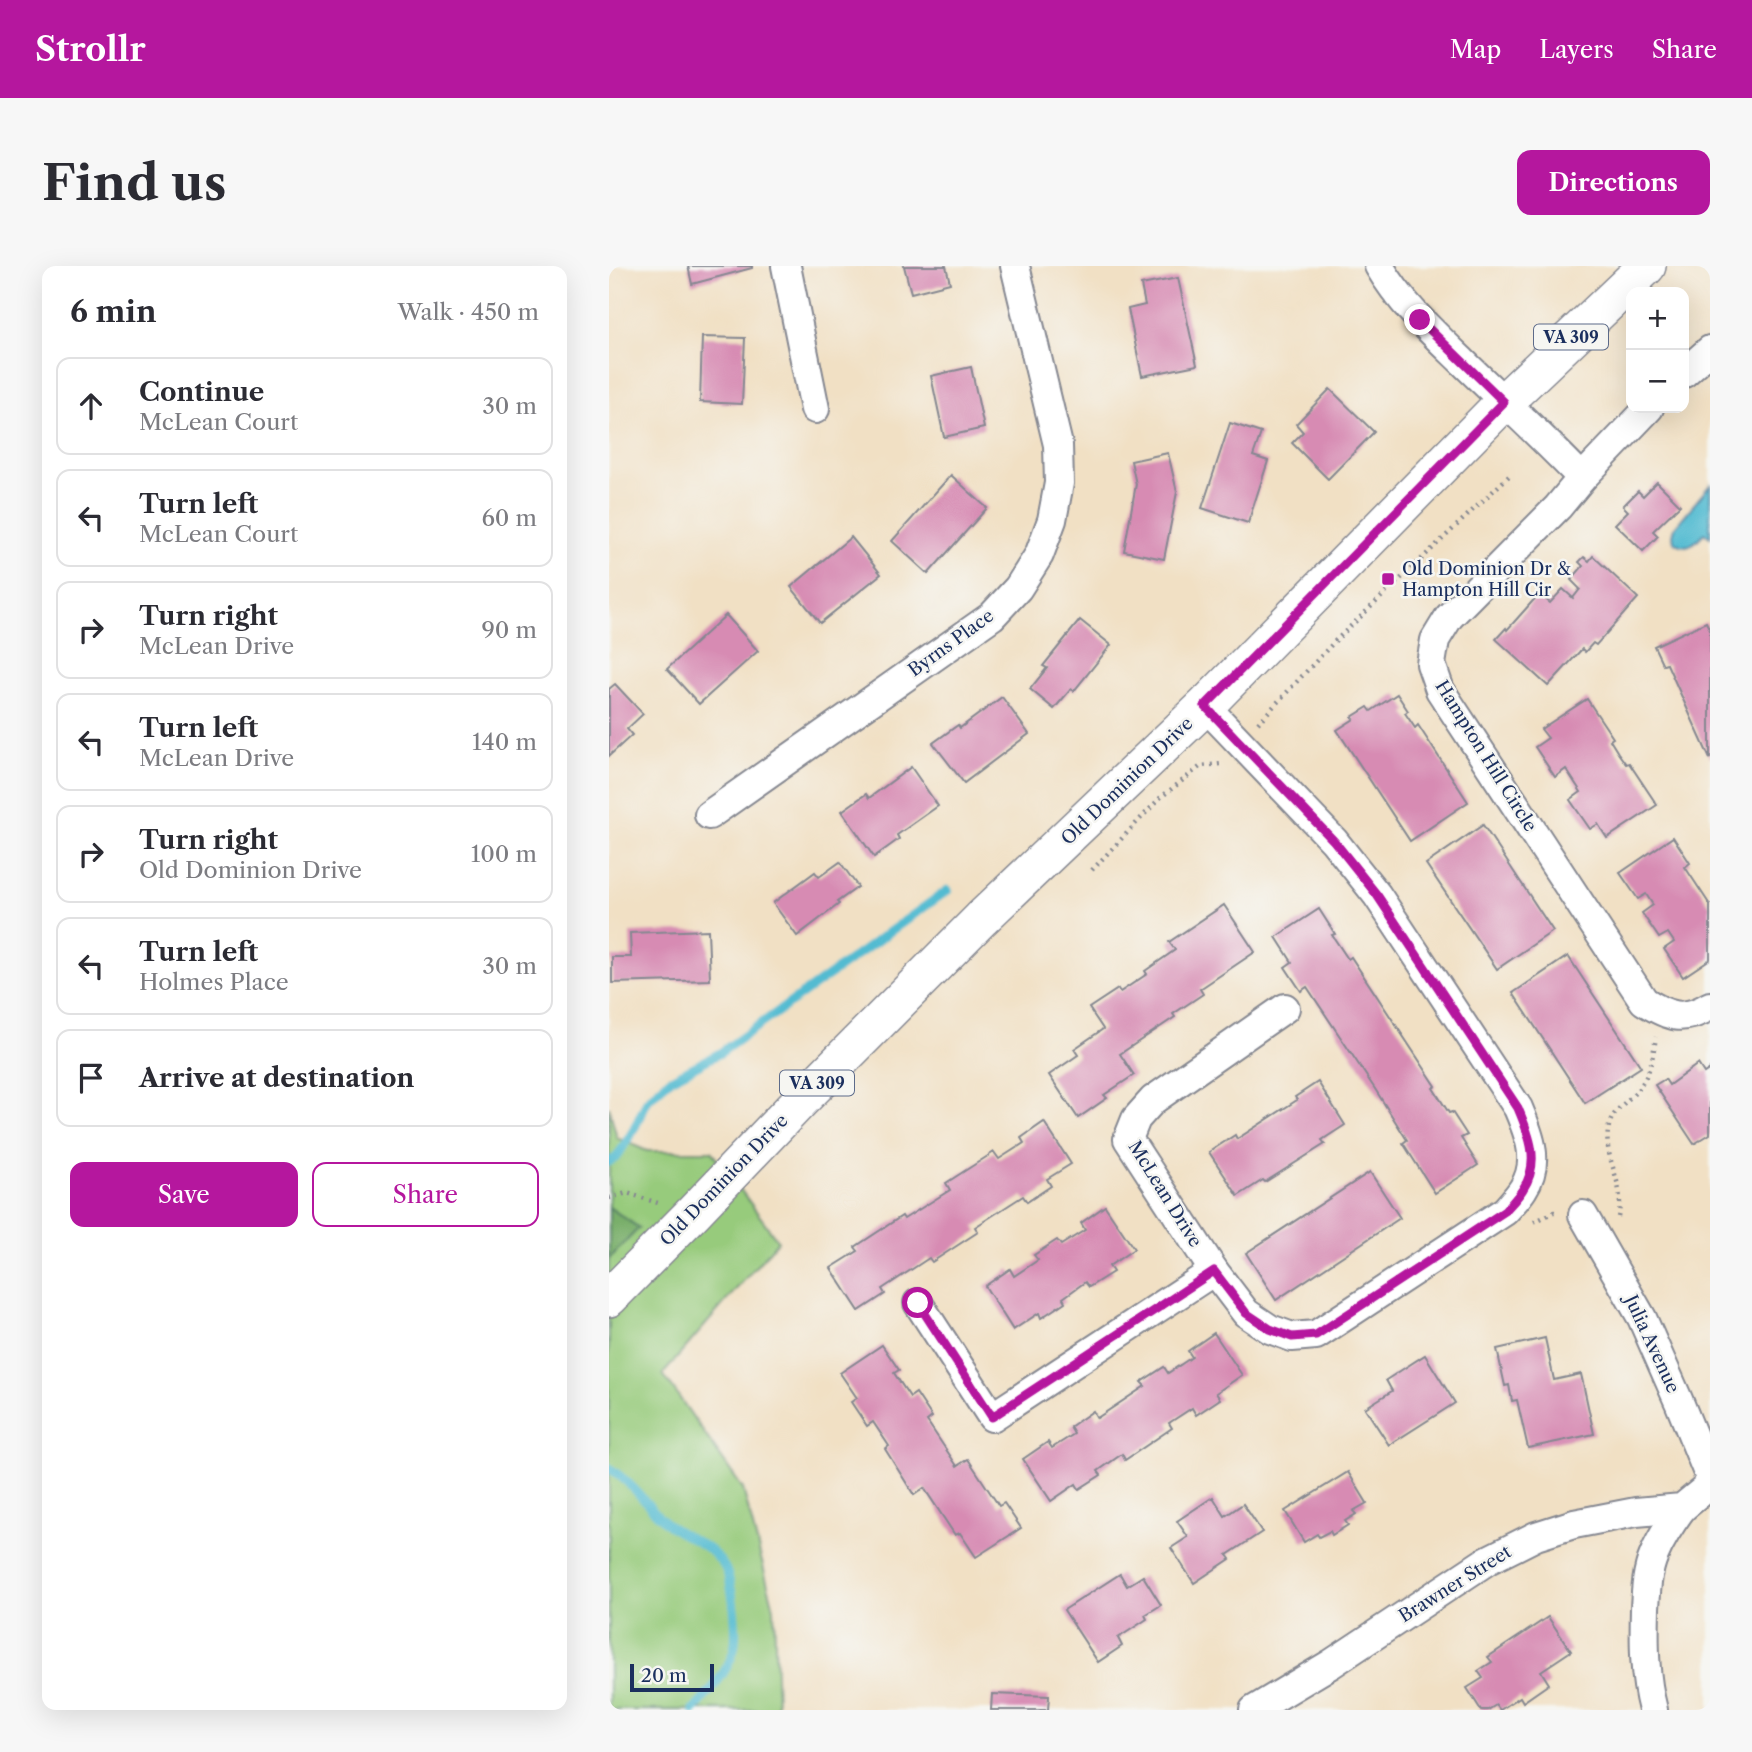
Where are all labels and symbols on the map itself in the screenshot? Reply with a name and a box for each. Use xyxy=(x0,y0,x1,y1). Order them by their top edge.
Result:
route end xyxy=(1404,304,1435,335)
road number: VA 309 xyxy=(1534,324,1608,349)
place label: Old Dominion Dr & Hampton Hill Cir xyxy=(1402,558,1571,601)
marker: Old Dominion Dr & Hampton Hill Cir xyxy=(1380,571,1396,587)
street label: Byrns Place xyxy=(904,605,998,681)
street label: Hampton Hill Circle xyxy=(1431,676,1541,836)
street label: Old Dominion Drive xyxy=(1057,713,1197,849)
road number: VA 309 xyxy=(780,1070,854,1096)
street label: Old Dominion Drive xyxy=(656,1110,792,1250)
street label: McLean Drive xyxy=(1123,1137,1207,1251)
route start xyxy=(902,1287,933,1318)
street label: Julia Avenue xyxy=(1618,1289,1684,1396)
street label: Brawner Street xyxy=(1395,1540,1516,1627)
scale bar xyxy=(630,1661,714,1693)

